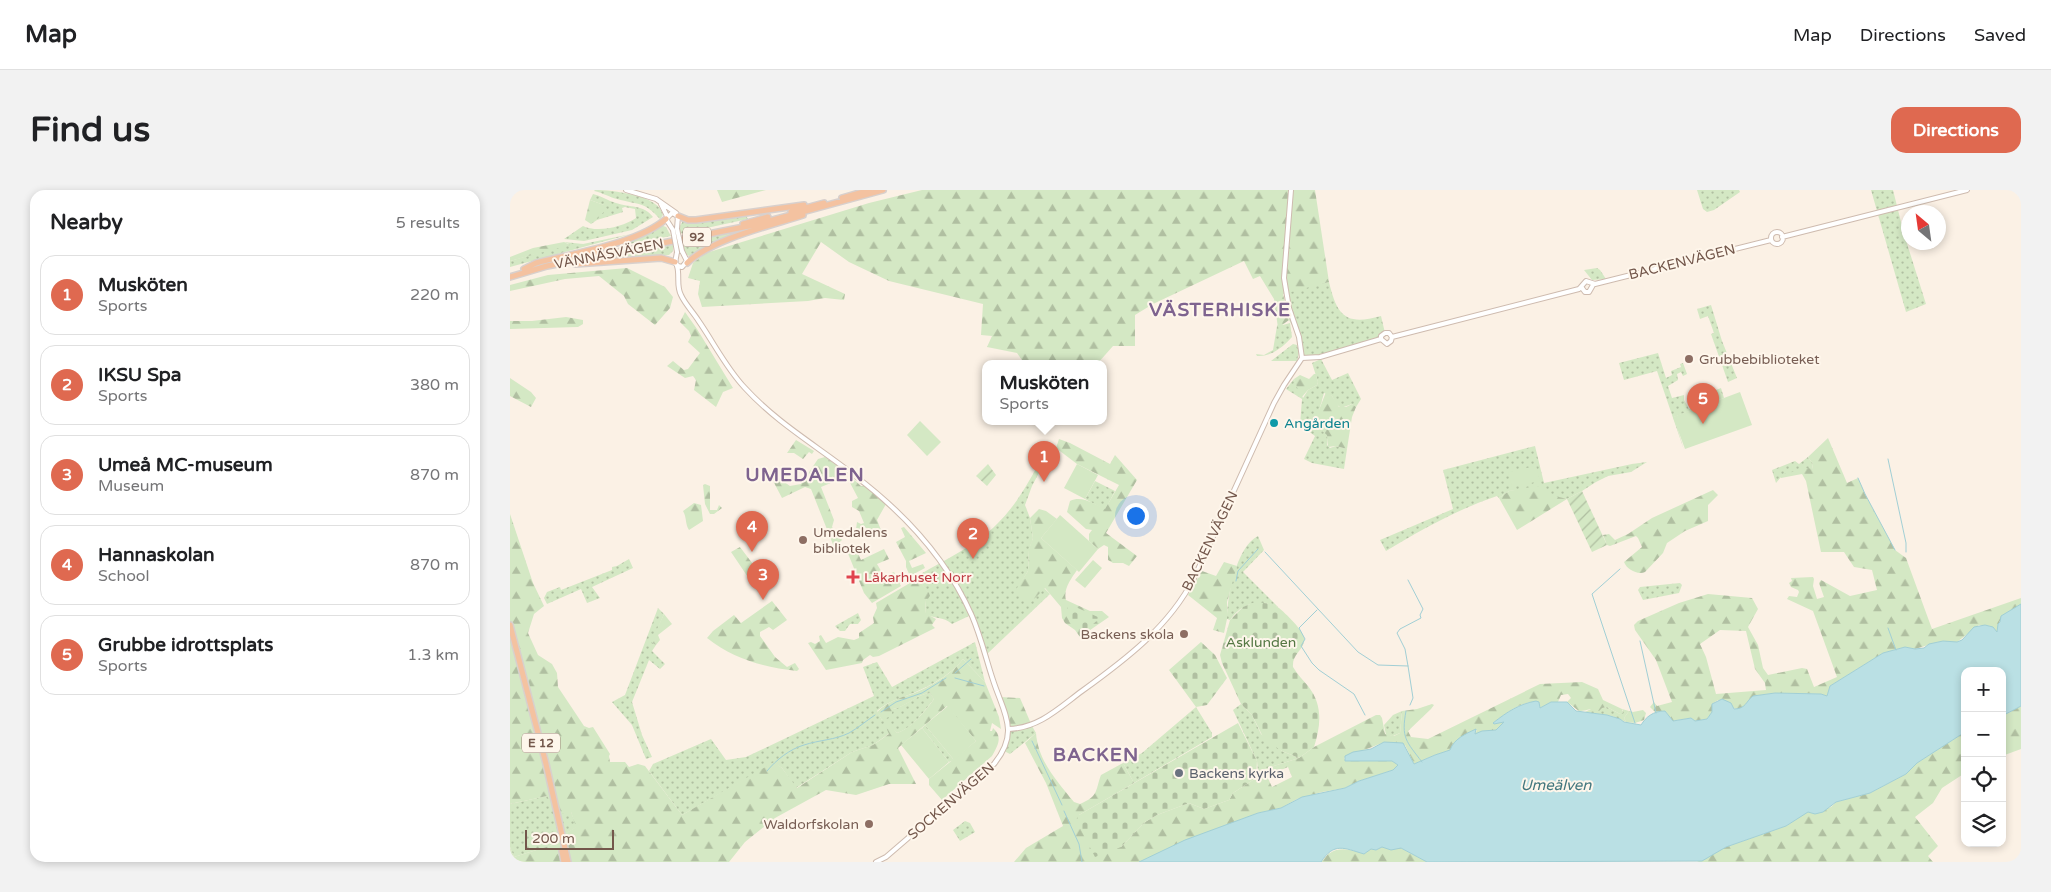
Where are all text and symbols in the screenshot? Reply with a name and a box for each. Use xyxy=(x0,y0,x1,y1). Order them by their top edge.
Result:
text: Map xyxy=(25,20,77,49)
text: Map xyxy=(1793,24,1832,46)
text: Directions xyxy=(1860,24,1946,46)
text: Saved xyxy=(1974,24,2026,46)
button: Directions xyxy=(1891,107,2021,153)
text: Find us xyxy=(30,109,150,151)
north arrow xyxy=(1901,205,1946,250)
text: Nearby xyxy=(50,210,123,235)
text: 5 results xyxy=(396,213,460,233)
road number: 92 xyxy=(683,228,711,246)
street label: VÄNNÄSVÄGEN xyxy=(553,235,665,273)
street label: BACKENVÄGEN xyxy=(1627,241,1737,283)
text: Musköten xyxy=(98,274,188,296)
text: 1 xyxy=(62,285,72,305)
text: 220 m xyxy=(410,285,459,305)
text: Sports xyxy=(98,296,147,316)
district label: VÄSTERHISKE xyxy=(1149,299,1291,321)
place label: Grubbebiblioteket xyxy=(1699,351,1820,368)
marker: Grubbebiblioteket xyxy=(1683,353,1695,365)
popup xyxy=(982,360,1107,425)
text: IKSU Spa xyxy=(98,364,181,386)
text: Musköten xyxy=(1000,372,1089,394)
text: 2 xyxy=(62,375,72,395)
text: 380 m xyxy=(410,375,459,395)
pin: 5 xyxy=(1687,383,1719,424)
text: Sports xyxy=(98,386,147,406)
text: Sports xyxy=(1000,394,1049,414)
place label: Angården xyxy=(1284,415,1350,432)
marker: Angården xyxy=(1268,417,1280,429)
pin: 1 xyxy=(1028,441,1060,482)
text: Umeå MC-museum xyxy=(98,454,273,476)
district label: UMEDALEN xyxy=(745,464,865,486)
text: 3 xyxy=(62,465,72,485)
text: 870 m xyxy=(410,465,459,485)
text: Museum xyxy=(98,476,164,496)
street label: BACKENVÄGEN xyxy=(1178,488,1242,594)
your location xyxy=(1123,503,1149,529)
pin: 4 xyxy=(736,511,768,552)
pin: 2 xyxy=(957,518,989,559)
place label: Umedalens bibliotek xyxy=(813,524,888,557)
marker: Umedalens bibliotek xyxy=(797,534,809,546)
text: Hannaskolan xyxy=(98,544,215,566)
text: 4 xyxy=(62,555,72,575)
text: 870 m xyxy=(410,555,459,575)
pin: 3 xyxy=(747,559,779,600)
text: School xyxy=(98,566,150,586)
place label: Läkarhuset Norr xyxy=(864,569,972,586)
marker: Läkarhuset Norr xyxy=(846,570,860,584)
place label: Backens skola xyxy=(1081,626,1174,643)
marker: Backens skola xyxy=(1178,628,1190,640)
text: Grubbe idrottsplats xyxy=(98,634,273,656)
park label: Asklunden xyxy=(1226,634,1296,651)
text: 5 xyxy=(62,645,72,665)
text: 1.3 km xyxy=(407,645,459,665)
text: Sports xyxy=(98,656,147,676)
map controls xyxy=(1961,667,2006,847)
button: + xyxy=(1961,667,2006,712)
button: − xyxy=(1961,712,2006,757)
road number: E 12 xyxy=(522,734,560,752)
district label: BACKEN xyxy=(1053,744,1139,766)
button: locate xyxy=(1961,757,2006,802)
street label: SOCKENVÄGEN xyxy=(904,759,998,843)
place label: Backens kyrka xyxy=(1189,765,1284,782)
marker: Backens kyrka xyxy=(1173,767,1185,779)
water label: Umeälven xyxy=(1521,776,1592,794)
button: layers xyxy=(1961,802,2006,847)
place label: Waldorfskolan xyxy=(763,816,859,833)
marker: Waldorfskolan xyxy=(863,818,875,830)
scale bar xyxy=(525,827,614,850)
text: 200 m xyxy=(532,830,575,847)

